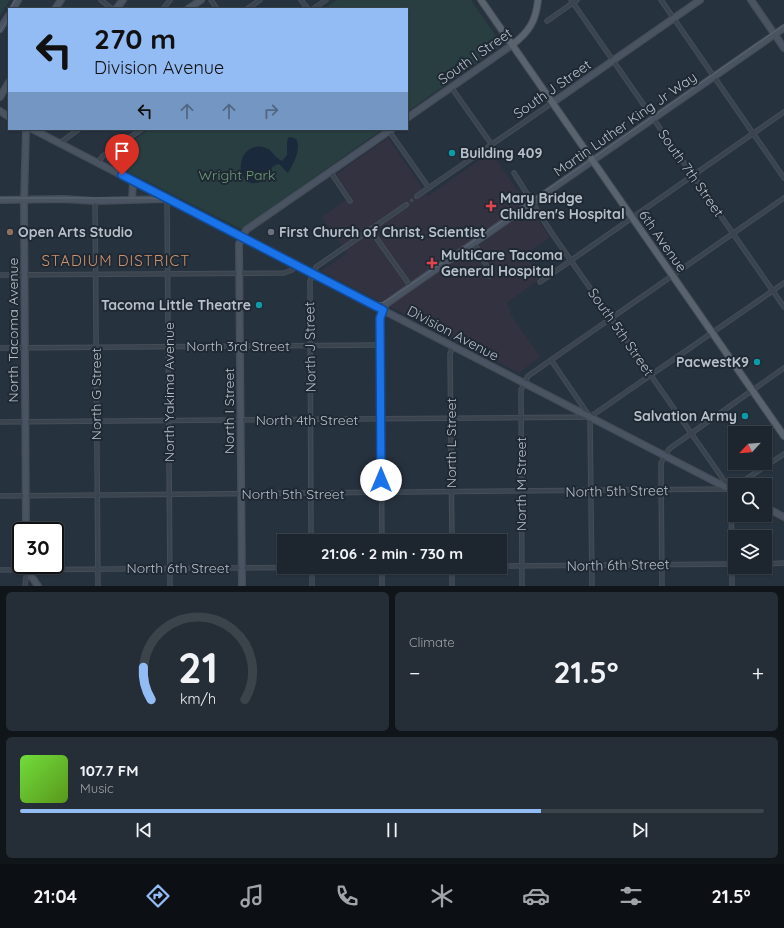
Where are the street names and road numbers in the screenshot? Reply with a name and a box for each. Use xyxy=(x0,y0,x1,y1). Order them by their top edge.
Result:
street label: South I Street xyxy=(434,24,516,88)
street label: South J Street xyxy=(510,55,595,122)
street label: Martin Luther King Jr Way xyxy=(550,68,700,180)
street label: South 7th Street xyxy=(654,126,728,220)
street label: 6th Avenue xyxy=(635,206,691,276)
street label: North Tacoma Avenue xyxy=(4,258,22,402)
street label: South 5th Street xyxy=(584,285,658,380)
street label: North J Street xyxy=(300,301,320,392)
street label: Division Avenue xyxy=(404,301,502,365)
street label: North Yakima Avenue xyxy=(160,322,178,462)
street label: North 3rd Street xyxy=(186,337,290,355)
street label: North G Street xyxy=(87,348,105,440)
street label: North I Street xyxy=(220,368,238,454)
street label: North L Street xyxy=(442,398,460,488)
street label: North 4th Street xyxy=(256,411,359,429)
street label: North M Street xyxy=(512,437,530,531)
street label: North 5th Street xyxy=(565,481,669,501)
street label: North 5th Street xyxy=(242,485,345,503)
street label: North 6th Street xyxy=(566,555,670,575)
street label: North 6th Street xyxy=(127,559,230,577)

